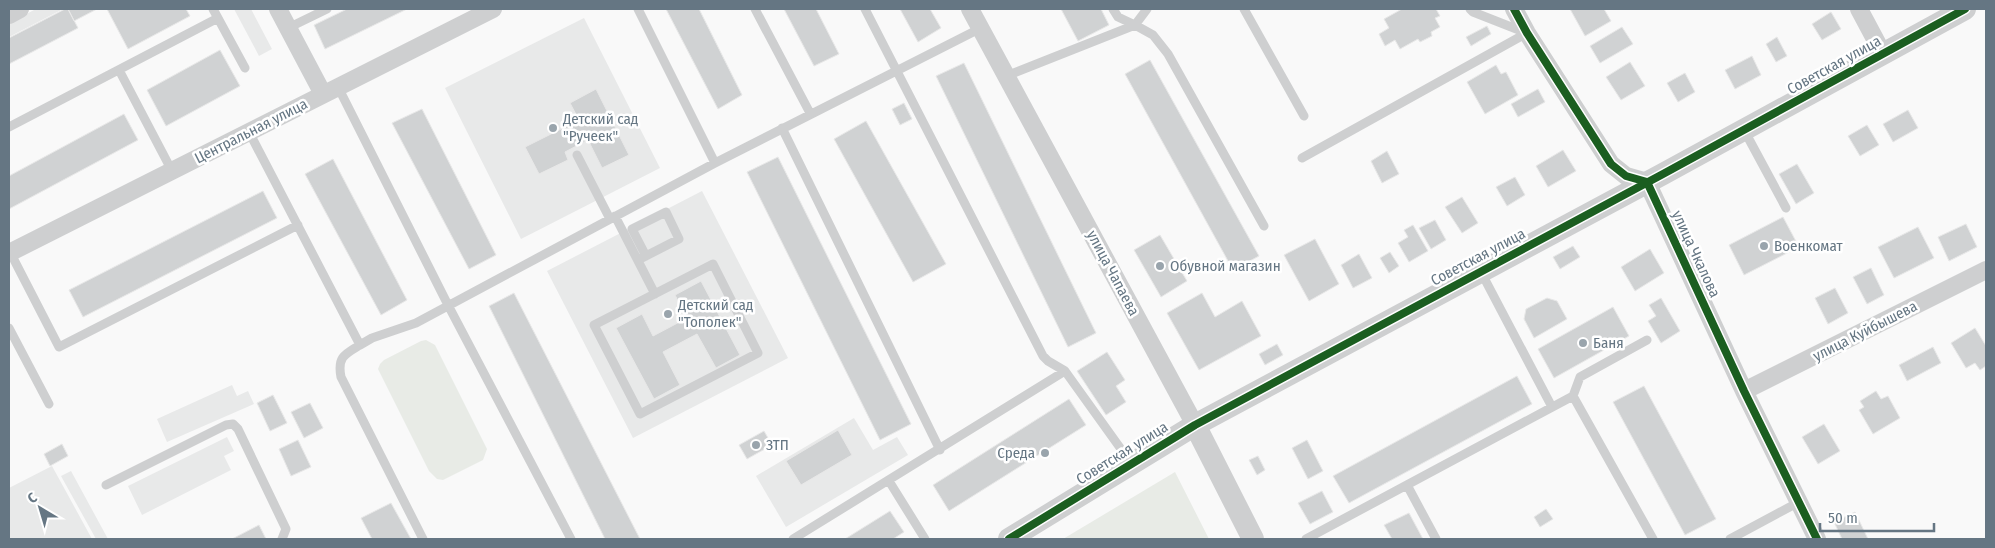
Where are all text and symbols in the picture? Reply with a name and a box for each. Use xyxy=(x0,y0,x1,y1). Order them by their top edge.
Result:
street label: Советская улица xyxy=(1784,32,1884,98)
street label: Центральная улица xyxy=(192,95,310,167)
place label: Детский сад "Ручеек" xyxy=(562,110,638,145)
marker: Детский сад "Ручеек" xyxy=(547,122,559,134)
street label: улица Чкалова xyxy=(1668,208,1724,300)
street label: Советская улица xyxy=(1428,224,1528,290)
street label: улица Чапаева xyxy=(1083,227,1143,319)
place label: Военкомат xyxy=(1774,237,1843,255)
marker: Военкомат xyxy=(1758,240,1770,252)
place label: Обувной магазин xyxy=(1170,257,1281,275)
marker: Обувной магазин xyxy=(1154,260,1166,272)
place label: Детский сад "Тополек" xyxy=(677,296,753,331)
street label: улица Куйбышева xyxy=(1810,297,1920,365)
marker: Детский сад "Тополек" xyxy=(662,308,674,320)
place label: Баня xyxy=(1593,334,1624,352)
marker: Баня xyxy=(1577,337,1589,349)
street label: Советская улица xyxy=(1073,418,1171,488)
place label: ЗТП xyxy=(766,436,789,454)
marker: ЗТП xyxy=(750,439,762,451)
place label: Среда xyxy=(997,444,1035,462)
marker: Среда xyxy=(1039,447,1051,459)
north arrow xyxy=(15,483,65,533)
text: С xyxy=(24,489,41,507)
scale bar xyxy=(1820,500,1934,532)
text: 50 m xyxy=(1828,509,1858,527)

